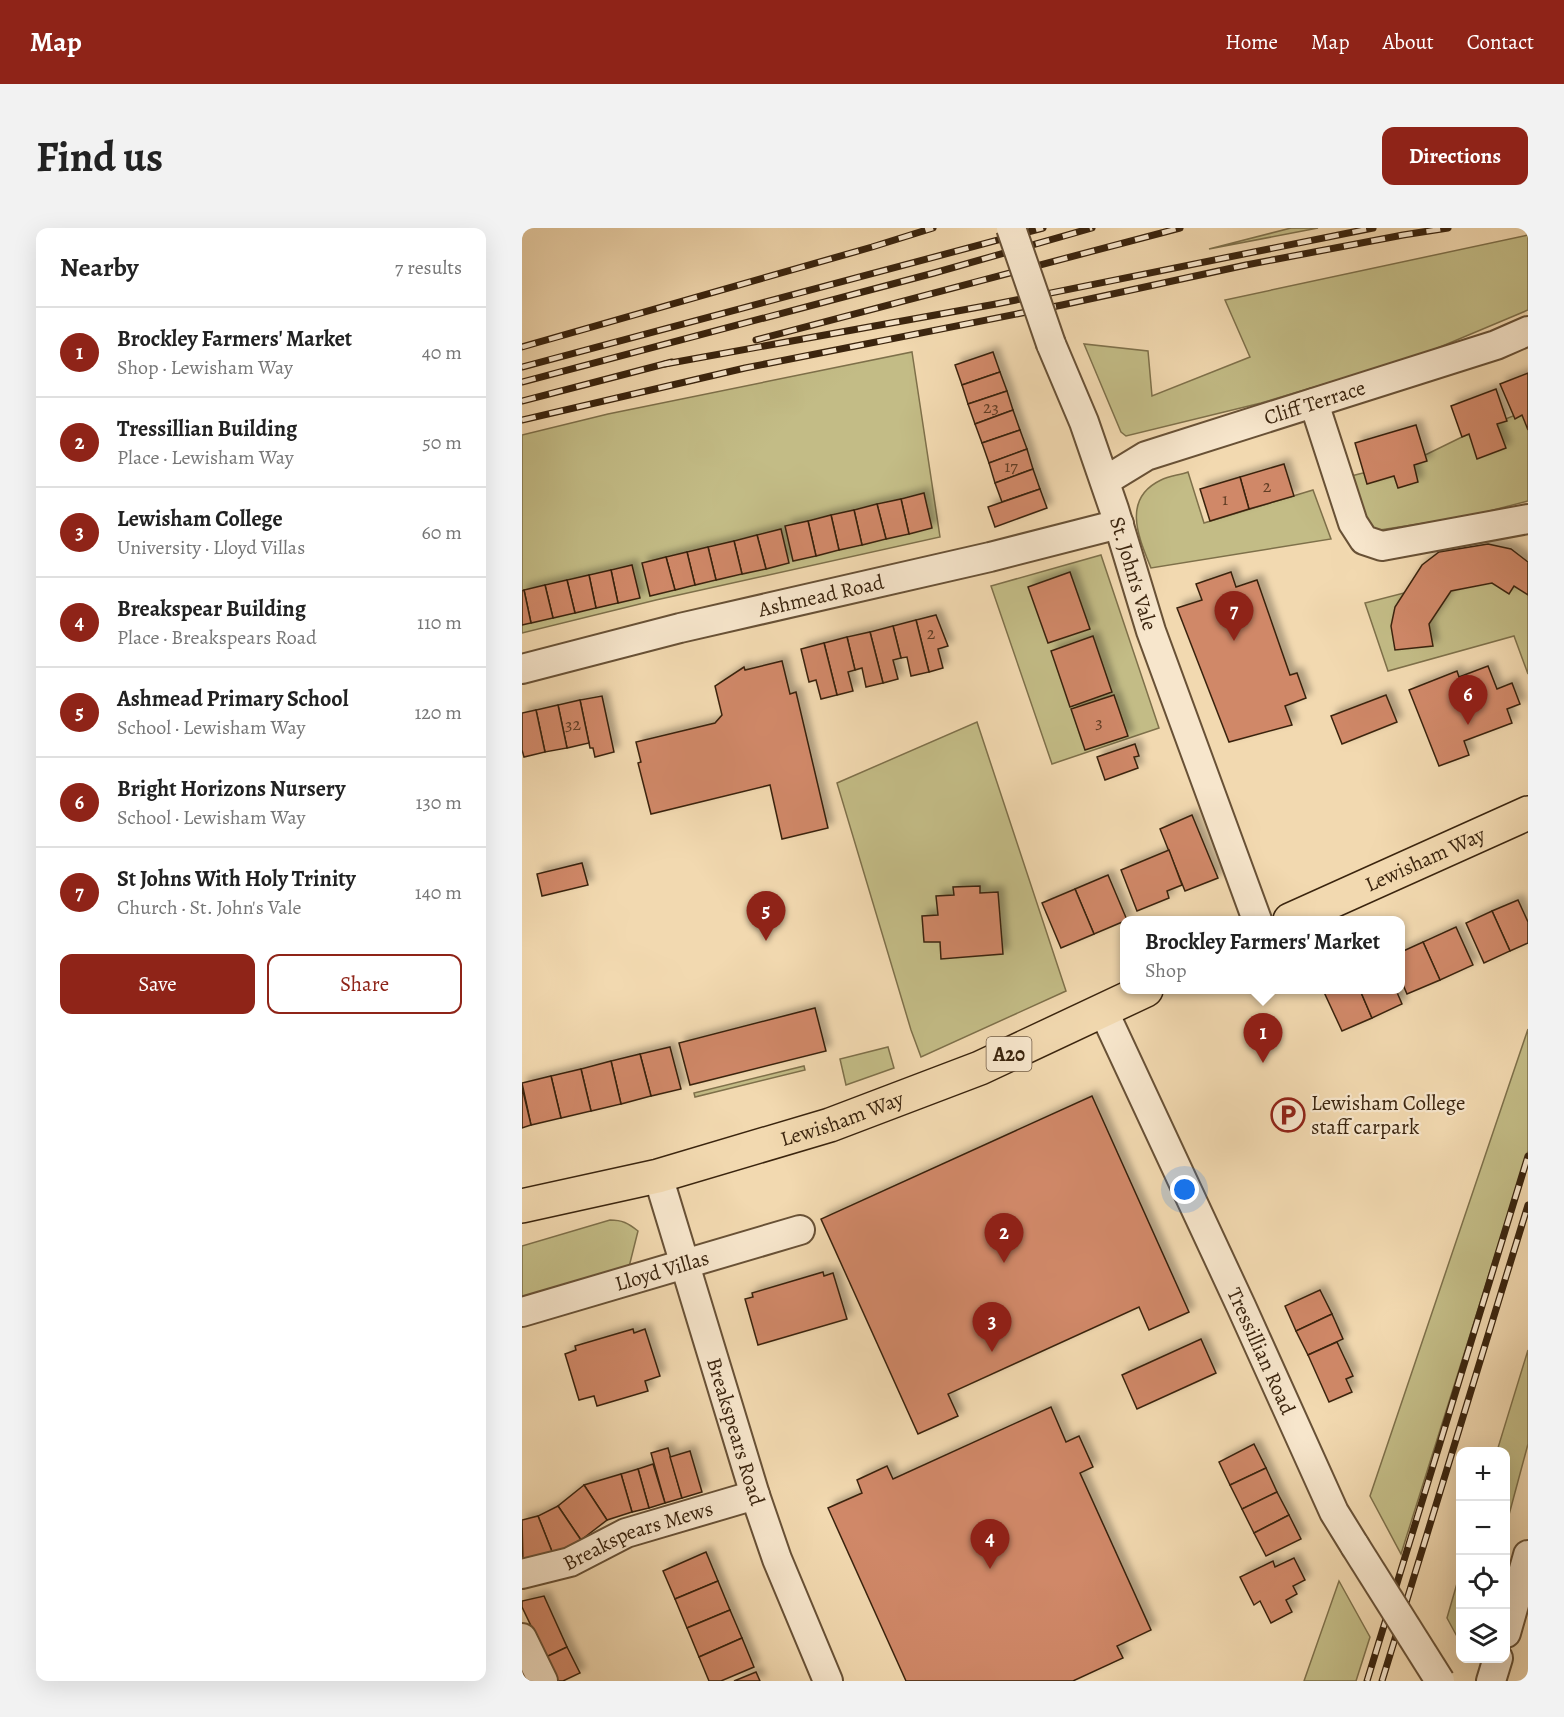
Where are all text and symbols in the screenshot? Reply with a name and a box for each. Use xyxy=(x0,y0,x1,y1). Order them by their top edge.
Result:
text: Map xyxy=(30,23,82,61)
text: Home xyxy=(1225,28,1278,56)
text: Map xyxy=(1311,28,1349,56)
text: About xyxy=(1382,28,1434,56)
text: Contact xyxy=(1467,28,1534,56)
button: Directions xyxy=(1382,127,1528,185)
text: Find us xyxy=(36,128,163,185)
text: Nearby xyxy=(60,250,139,285)
text: 7 results xyxy=(395,254,462,281)
text: Brockley Farmers' Market xyxy=(117,324,352,354)
text: 1 xyxy=(76,339,83,366)
text: 40 m xyxy=(422,339,462,366)
text: Shop · Lewisham Way xyxy=(117,354,293,381)
street label: Cliff Terrace xyxy=(1260,373,1369,432)
house number: 23 xyxy=(983,395,999,419)
text: Tressillian Building xyxy=(117,414,297,444)
text: 2 xyxy=(75,429,84,456)
text: 50 m xyxy=(422,429,462,456)
text: Place · Lewisham Way xyxy=(117,444,294,471)
house number: 17 xyxy=(1004,454,1018,478)
house number: 2 xyxy=(1263,474,1272,498)
house number: 1 xyxy=(1222,487,1228,511)
text: Lewisham College xyxy=(117,504,283,534)
street label: St. John's Vale xyxy=(1103,513,1164,634)
text: 3 xyxy=(75,519,84,546)
text: 60 m xyxy=(422,519,462,546)
text: University · Lloyd Villas xyxy=(117,534,305,561)
street label: Ashmead Road xyxy=(755,568,887,624)
pin: 7 xyxy=(1214,592,1254,641)
text: Breakspear Building xyxy=(117,594,306,624)
text: 4 xyxy=(75,609,84,636)
text: 110 m xyxy=(417,609,462,636)
house number: 2 xyxy=(927,621,936,645)
text: Place · Breakspears Road xyxy=(117,624,317,651)
pin: 6 xyxy=(1448,676,1488,725)
text: Ashmead Primary School xyxy=(117,684,348,714)
text: 5 xyxy=(75,699,84,726)
text: 120 m xyxy=(414,699,462,726)
house number: 3 xyxy=(1095,710,1103,734)
house number: 32 xyxy=(565,712,581,736)
text: School · Lewisham Way xyxy=(117,714,305,741)
text: Bright Horizons Nursery xyxy=(117,774,345,804)
text: 6 xyxy=(75,789,84,816)
text: 130 m xyxy=(416,789,462,816)
text: School · Lewisham Way xyxy=(117,804,305,831)
street label: Lewisham Way xyxy=(1361,820,1490,898)
text: St Johns With Holy Trinity xyxy=(117,864,356,894)
text: 7 xyxy=(75,879,84,906)
text: 140 m xyxy=(415,879,462,906)
pin: 5 xyxy=(746,892,786,941)
text: Church · St. John's Vale xyxy=(117,894,301,921)
popup xyxy=(1120,916,1405,994)
text: Brockley Farmers' Market xyxy=(1145,927,1380,957)
button: Save xyxy=(60,954,255,1014)
button: Share xyxy=(267,954,462,1014)
text: Shop xyxy=(1145,957,1187,984)
pin: 1 xyxy=(1244,1014,1282,1063)
road number: A20 xyxy=(986,1037,1032,1071)
street label: Lewisham Way xyxy=(777,1084,908,1153)
place label: Lewisham College staff carpark xyxy=(1311,1089,1465,1141)
parking icon: Lewisham College staff carpark xyxy=(1270,1097,1306,1133)
your location xyxy=(1170,1175,1199,1204)
pin: 2 xyxy=(984,1214,1024,1263)
street label: Lloyd Villas xyxy=(612,1244,712,1298)
street label: Tressillian Road xyxy=(1220,1283,1302,1420)
pin: 3 xyxy=(972,1302,1012,1352)
street label: Breakspears Road xyxy=(700,1354,772,1510)
map controls xyxy=(1456,1447,1510,1663)
button: + xyxy=(1456,1447,1510,1501)
street label: Breakspears Mews xyxy=(558,1494,716,1577)
button: − xyxy=(1456,1501,1510,1555)
pin: 4 xyxy=(970,1520,1010,1569)
button: locate xyxy=(1456,1555,1510,1609)
button: layers xyxy=(1456,1609,1510,1663)

